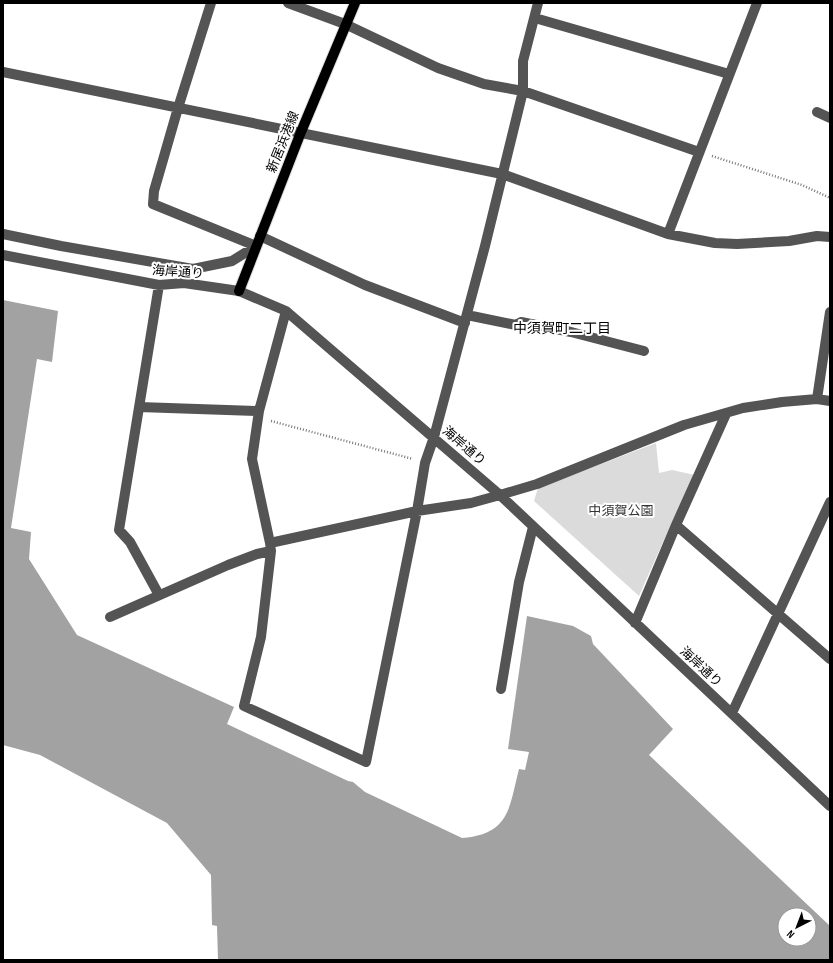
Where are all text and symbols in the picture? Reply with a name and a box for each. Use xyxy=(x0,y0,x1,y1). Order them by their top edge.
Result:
street label: 新居浜港線 xyxy=(263,109,303,175)
street label: 海岸通り xyxy=(151,262,205,282)
district label: 中須賀町二丁目 xyxy=(513,320,611,337)
street label: 海岸通り xyxy=(439,423,489,469)
park label: 中須賀公園 xyxy=(588,503,654,519)
street label: 海岸通り xyxy=(677,643,725,691)
north arrow xyxy=(777,907,817,947)
text: N xyxy=(784,927,797,941)

